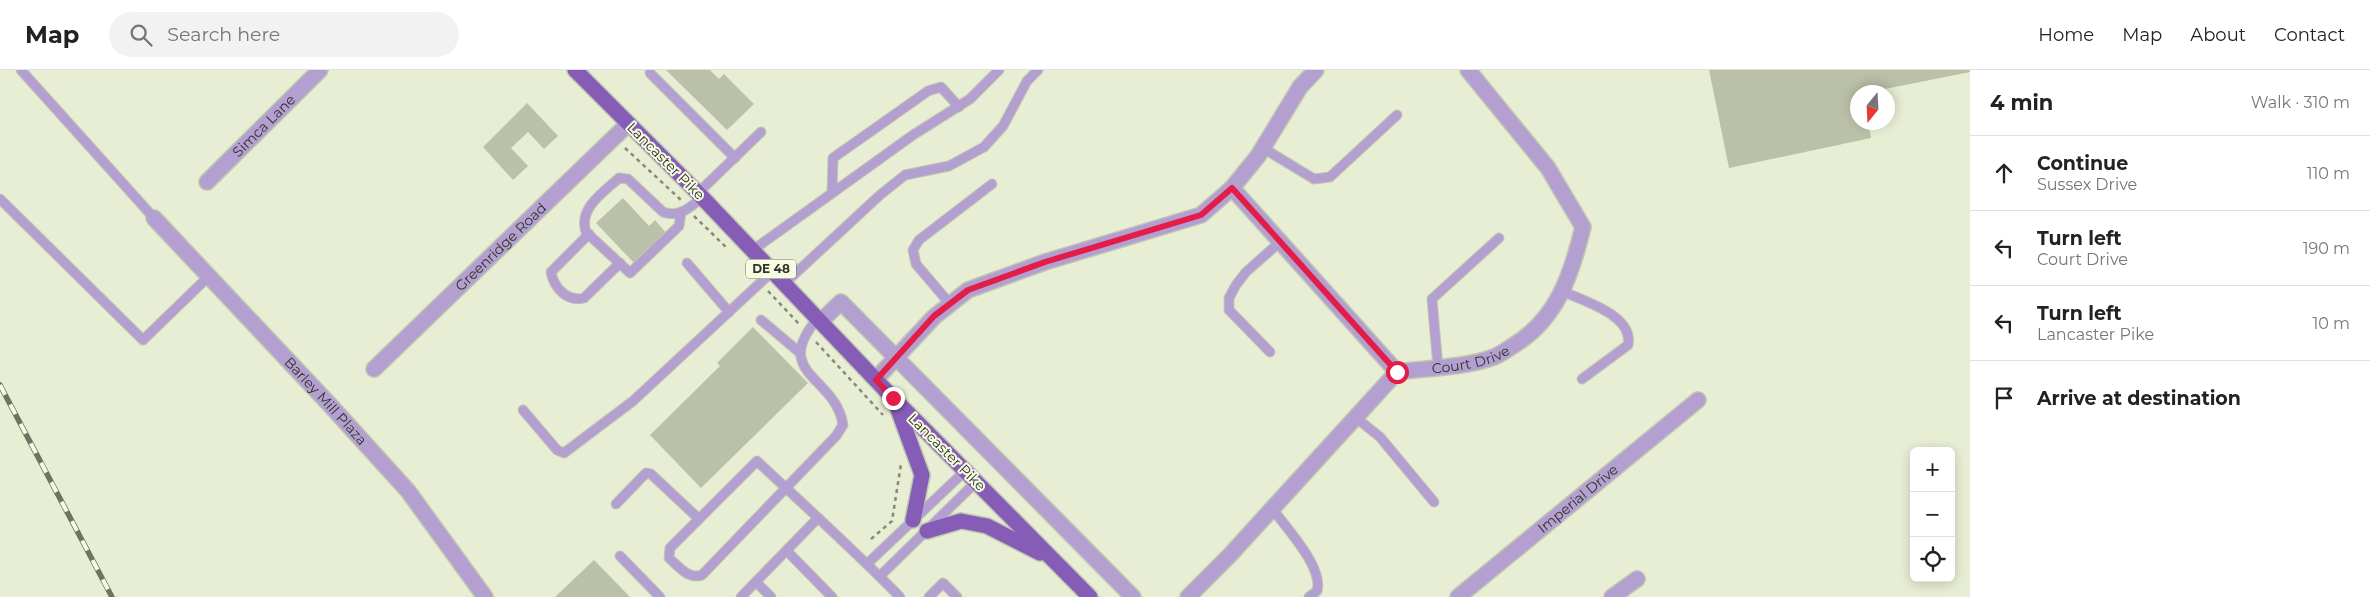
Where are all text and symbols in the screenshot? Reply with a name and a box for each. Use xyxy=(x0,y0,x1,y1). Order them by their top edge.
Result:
search box xyxy=(109,12,459,57)
text: Map xyxy=(25,20,79,49)
icon: search xyxy=(127,21,155,49)
text: Search here xyxy=(167,23,280,46)
text: Home xyxy=(2038,24,2094,46)
text: Map xyxy=(2122,24,2162,46)
text: About xyxy=(2190,24,2246,46)
text: Contact xyxy=(2274,24,2345,46)
north arrow xyxy=(1850,85,1895,130)
text: 4 min xyxy=(1990,90,2053,115)
street label: Simca Lane xyxy=(229,91,299,161)
text: Walk · 310 m xyxy=(2251,93,2350,112)
street label: Lancaster Pike xyxy=(623,118,709,204)
text: Continue xyxy=(2037,152,2128,175)
icon: ahead xyxy=(1990,159,2018,187)
text: 110 m xyxy=(2307,164,2350,183)
text: Sussex Drive xyxy=(2037,175,2137,194)
street label: Greenridge Road xyxy=(451,199,550,295)
text: Turn left xyxy=(2037,227,2122,250)
icon: left xyxy=(1990,234,2018,262)
text: 190 m xyxy=(2303,239,2350,258)
text: Court Drive xyxy=(2037,250,2128,269)
road number: DE 48 xyxy=(746,260,796,278)
text: Turn left xyxy=(2037,302,2122,325)
icon: left xyxy=(1990,309,2018,337)
text: 10 m xyxy=(2312,314,2350,333)
text: Lancaster Pike xyxy=(2037,325,2154,344)
street label: Court Drive xyxy=(1431,341,1513,377)
street label: Barley Mill Plaza xyxy=(281,353,371,449)
route start xyxy=(1386,361,1409,384)
icon: arrive xyxy=(1990,384,2018,412)
route end xyxy=(882,387,905,410)
text: Arrive at destination xyxy=(2037,387,2241,410)
street label: Lancaster Pike xyxy=(904,409,990,495)
map controls xyxy=(1910,447,1955,582)
button: + xyxy=(1910,447,1955,492)
street label: Imperial Drive xyxy=(1534,460,1622,537)
button: − xyxy=(1910,492,1955,537)
button: locate xyxy=(1910,537,1955,582)

